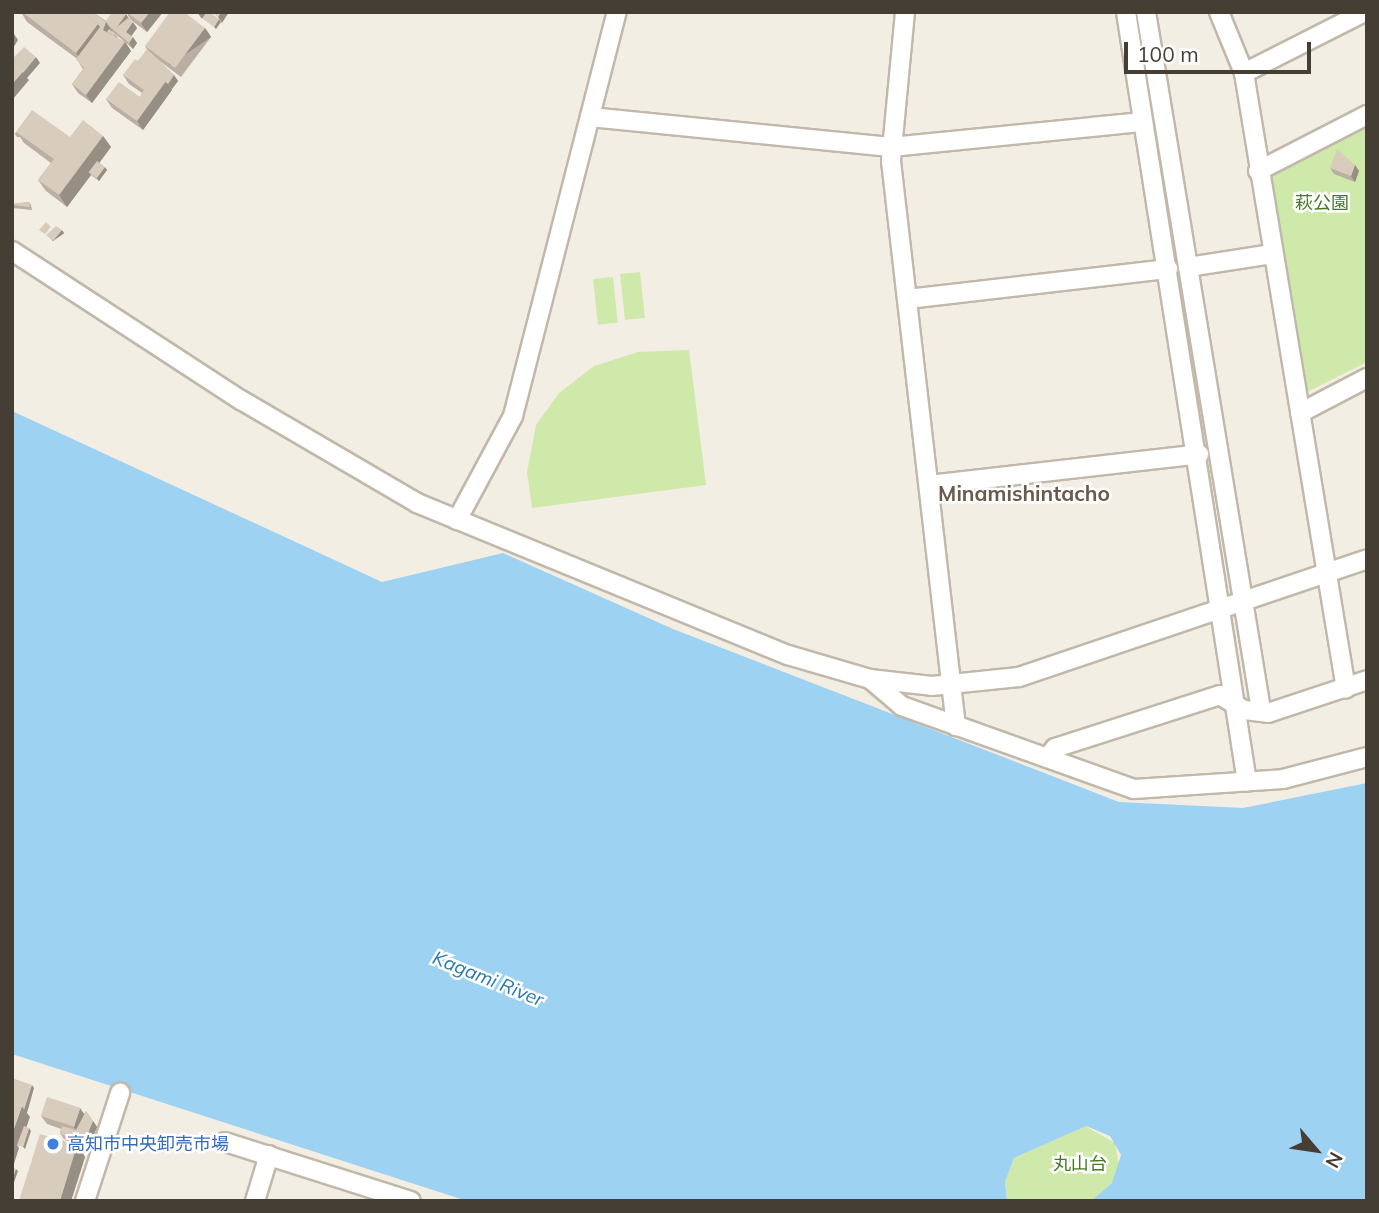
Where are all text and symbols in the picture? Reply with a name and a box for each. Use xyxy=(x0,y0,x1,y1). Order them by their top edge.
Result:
scale bar xyxy=(1127,28,1314,72)
text: 100 m xyxy=(1137,41,1199,67)
park label: 萩公園 xyxy=(1295,192,1349,214)
district label: Minamishintacho xyxy=(938,480,1110,506)
water label: Kagami River xyxy=(429,946,547,1012)
north arrow xyxy=(1281,1115,1351,1185)
place label: 高知市中央卸売市場 xyxy=(67,1133,229,1155)
marker: 高知市中央卸売市場 xyxy=(45,1136,61,1152)
text: N xyxy=(1320,1148,1348,1172)
park label: 丸山台 xyxy=(1053,1153,1107,1175)

